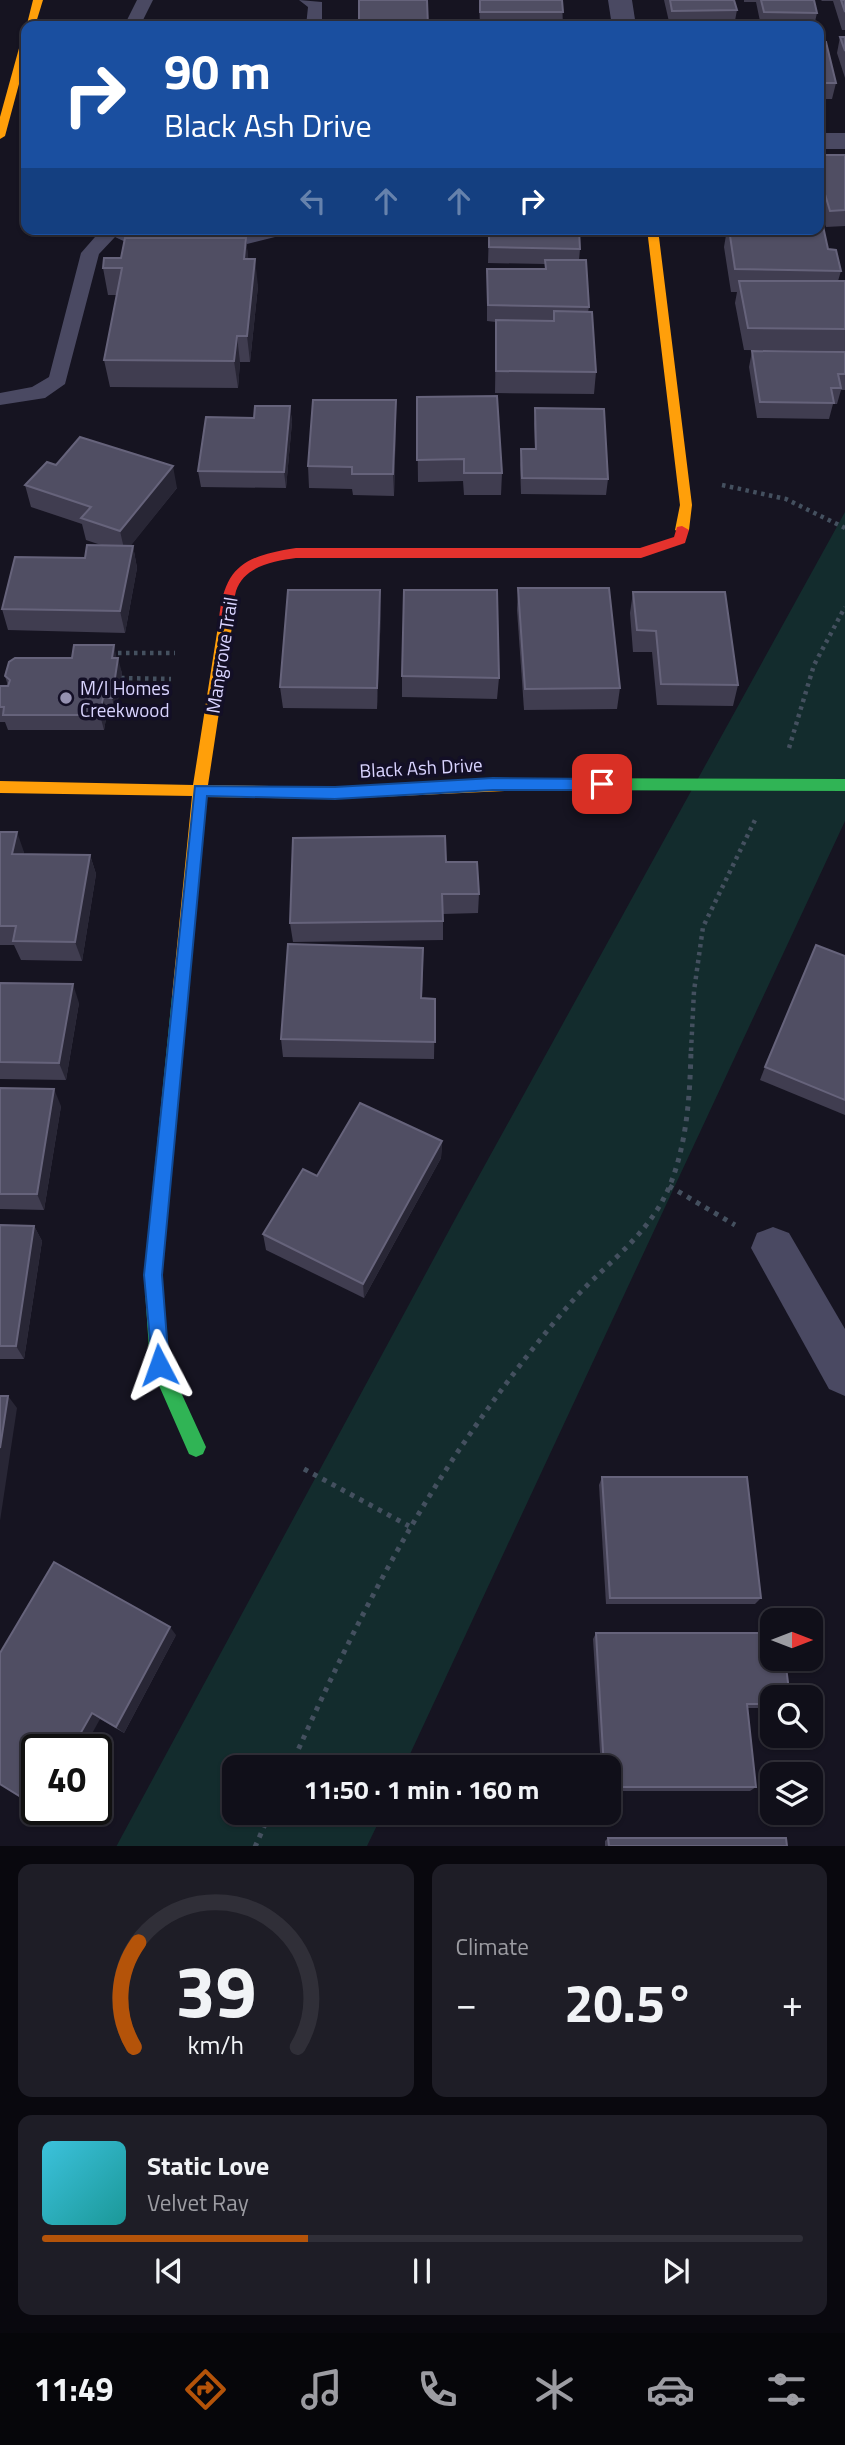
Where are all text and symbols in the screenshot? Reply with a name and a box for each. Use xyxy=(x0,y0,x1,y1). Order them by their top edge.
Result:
text: 90 m xyxy=(164,33,271,108)
icon: right xyxy=(49,49,140,140)
text: Black Ash Drive xyxy=(164,101,372,149)
icon: left xyxy=(294,182,332,220)
icon: ahead xyxy=(367,182,405,220)
icon: ahead xyxy=(440,182,478,220)
icon: right xyxy=(513,182,551,220)
street label: Mangrove Trail xyxy=(197,595,245,715)
place label: M/I Homes Creekwood xyxy=(80,673,170,724)
marker: M/I Homes Creekwood xyxy=(58,690,74,706)
street label: Black Ash Drive xyxy=(359,749,483,785)
pin xyxy=(572,754,632,814)
icon: arrive xyxy=(583,765,621,803)
position arrow xyxy=(122,1328,196,1402)
north arrow xyxy=(760,1608,822,1671)
map controls xyxy=(760,1608,823,1825)
button: search xyxy=(760,1685,823,1748)
speed limit sign: 40 xyxy=(21,1734,112,1825)
button: layers xyxy=(760,1762,823,1825)
text: 11:50 · 1 min · 160 m xyxy=(304,1770,539,1809)
text: Climate xyxy=(456,1929,529,1964)
text: 39 xyxy=(175,1935,257,2045)
text: 20.5° xyxy=(564,1963,694,2042)
text: − xyxy=(456,1974,477,2032)
text: + xyxy=(782,1974,803,2032)
text: km/h xyxy=(187,2025,244,2063)
text: Static Love xyxy=(147,2146,269,2185)
text: Velvet Ray xyxy=(147,2185,249,2220)
icon: previous xyxy=(150,2252,188,2290)
icon: pause xyxy=(403,2252,441,2290)
icon: next xyxy=(657,2252,695,2290)
text: 11:49 xyxy=(34,2365,114,2413)
icon: directions xyxy=(181,2365,230,2414)
icon: music xyxy=(297,2365,346,2414)
icon: phone xyxy=(413,2365,462,2414)
icon: climate xyxy=(530,2365,579,2414)
icon: car xyxy=(646,2365,695,2414)
icon: filters xyxy=(762,2365,811,2414)

